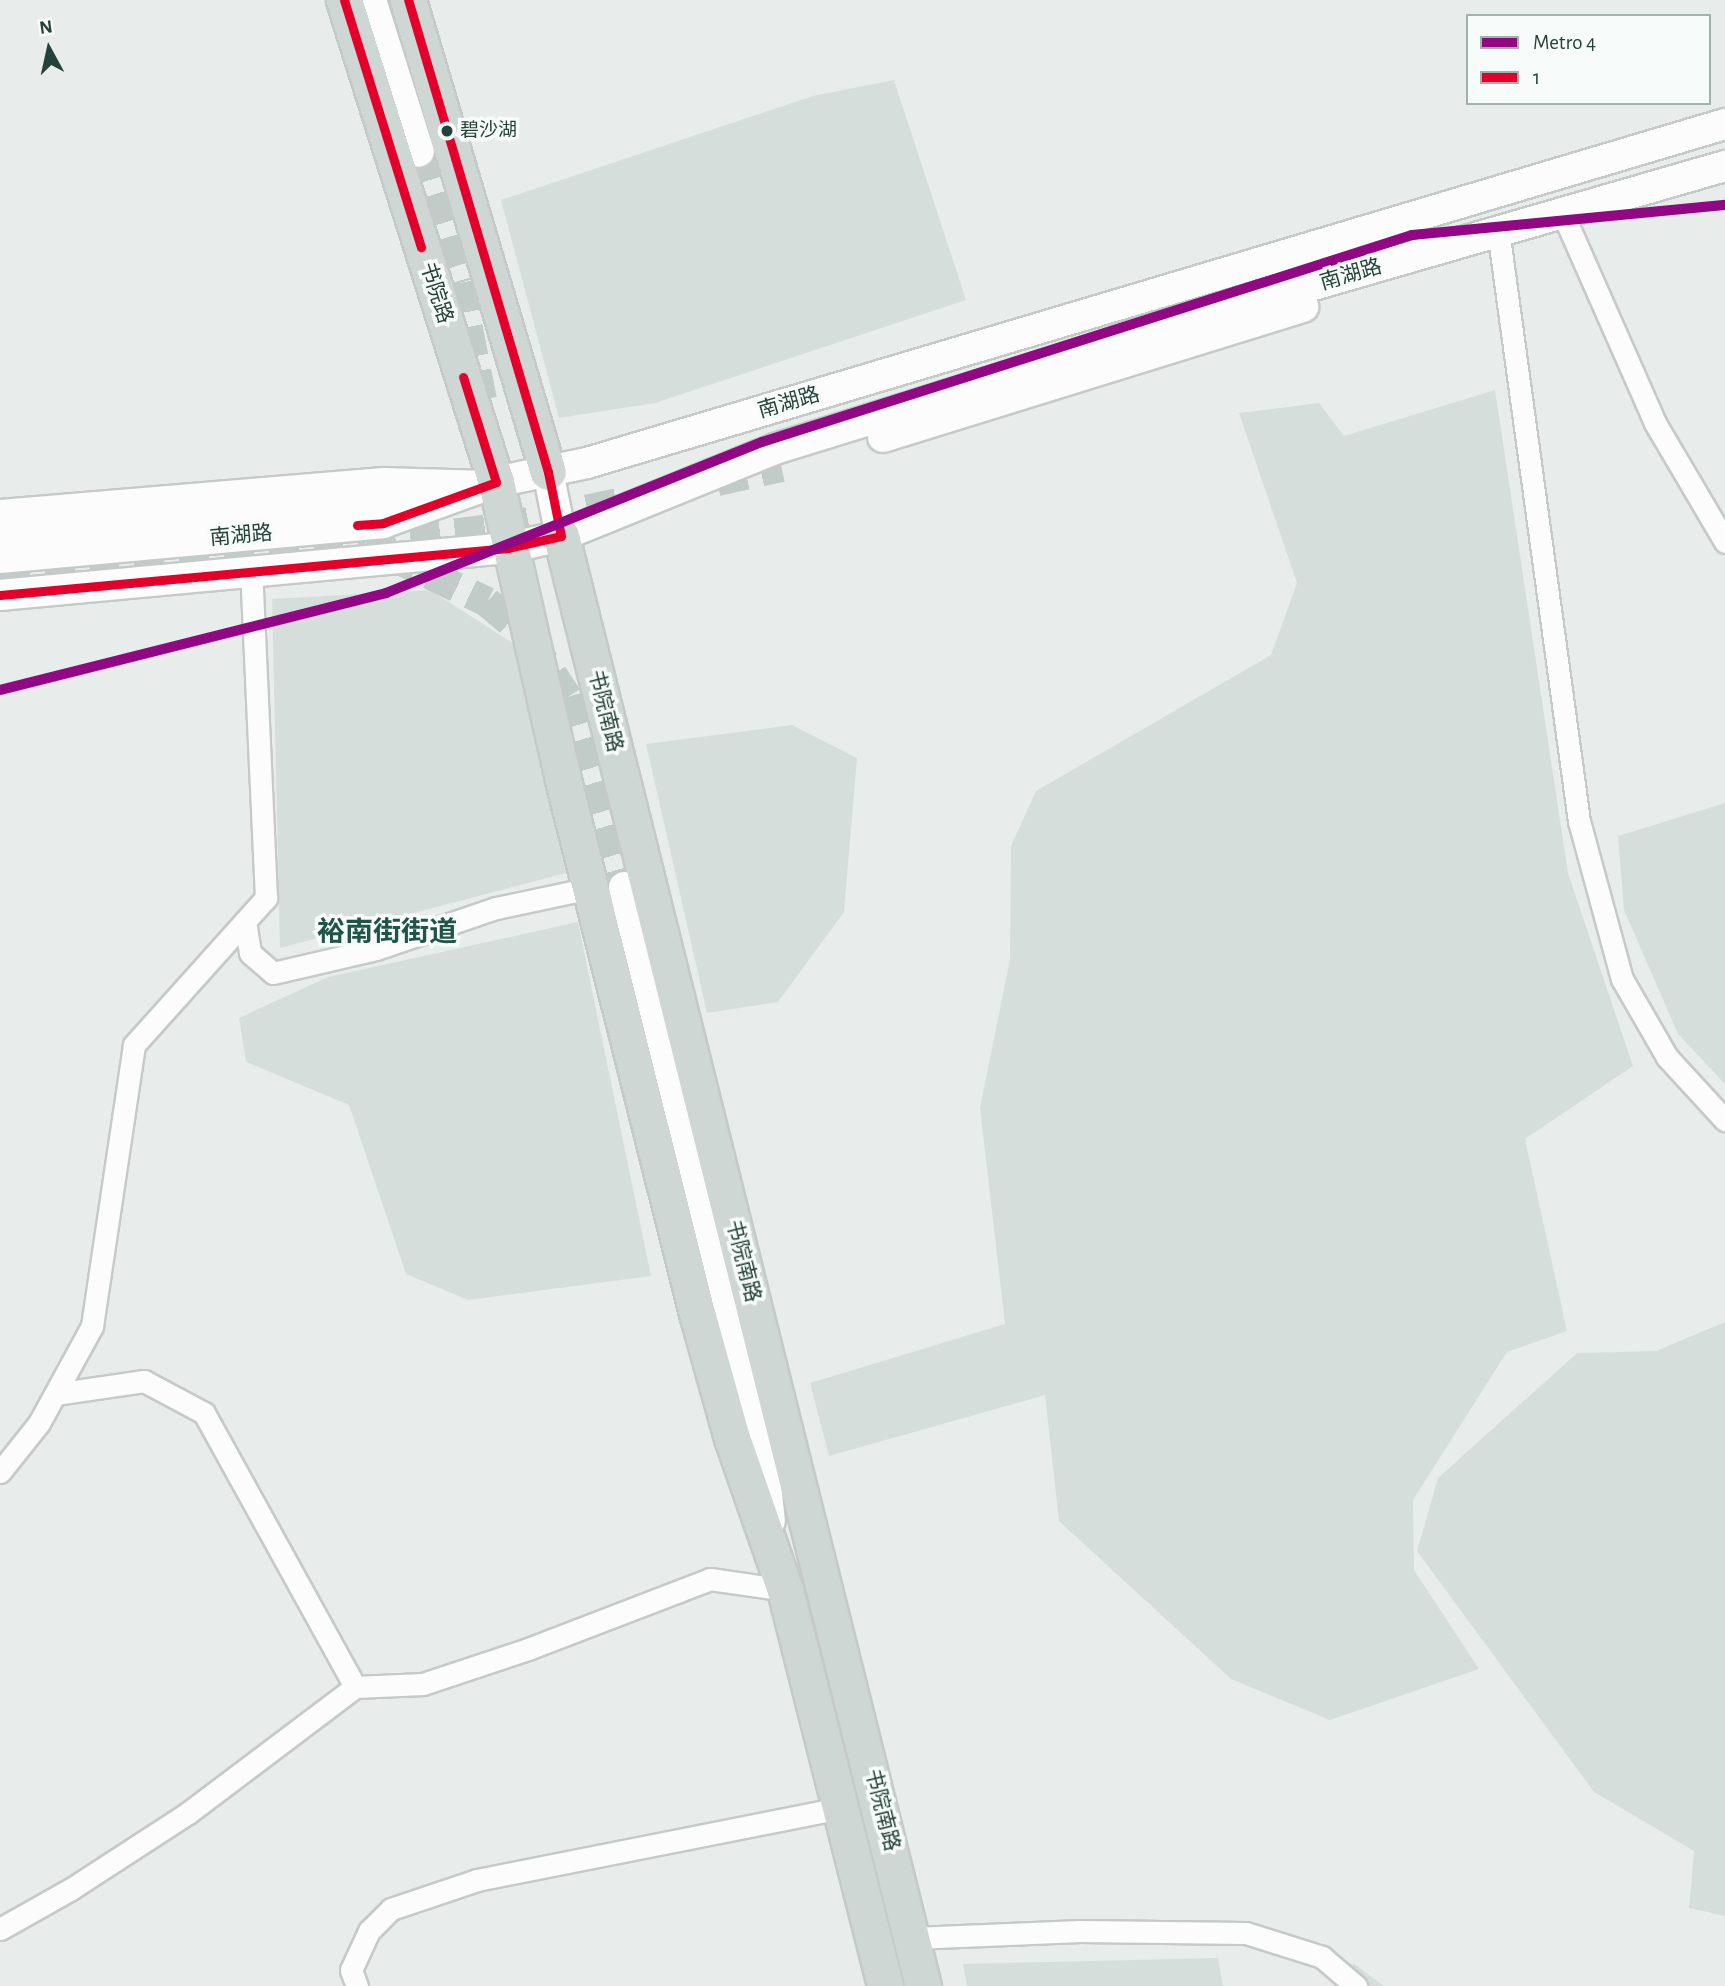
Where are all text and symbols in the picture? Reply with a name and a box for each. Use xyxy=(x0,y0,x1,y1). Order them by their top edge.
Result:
north arrow xyxy=(14,14,84,84)
legend xyxy=(1466,14,1711,105)
text: N xyxy=(38,17,54,38)
text: Metro 4 xyxy=(1533,32,1596,53)
text: 1 xyxy=(1533,67,1540,88)
place label: 碧沙湖 xyxy=(460,120,517,142)
marker: 碧沙湖 xyxy=(440,124,454,138)
street label: 南湖路 xyxy=(1317,254,1385,296)
street label: 书院路 xyxy=(414,259,458,327)
street label: 南湖路 xyxy=(755,382,823,424)
street label: 南湖路 xyxy=(209,521,273,551)
street label: 书院南路 xyxy=(583,667,627,755)
district label: 裕南街街道 xyxy=(317,916,457,950)
street label: 书院南路 xyxy=(721,1217,765,1305)
street label: 书院南路 xyxy=(860,1766,904,1854)

